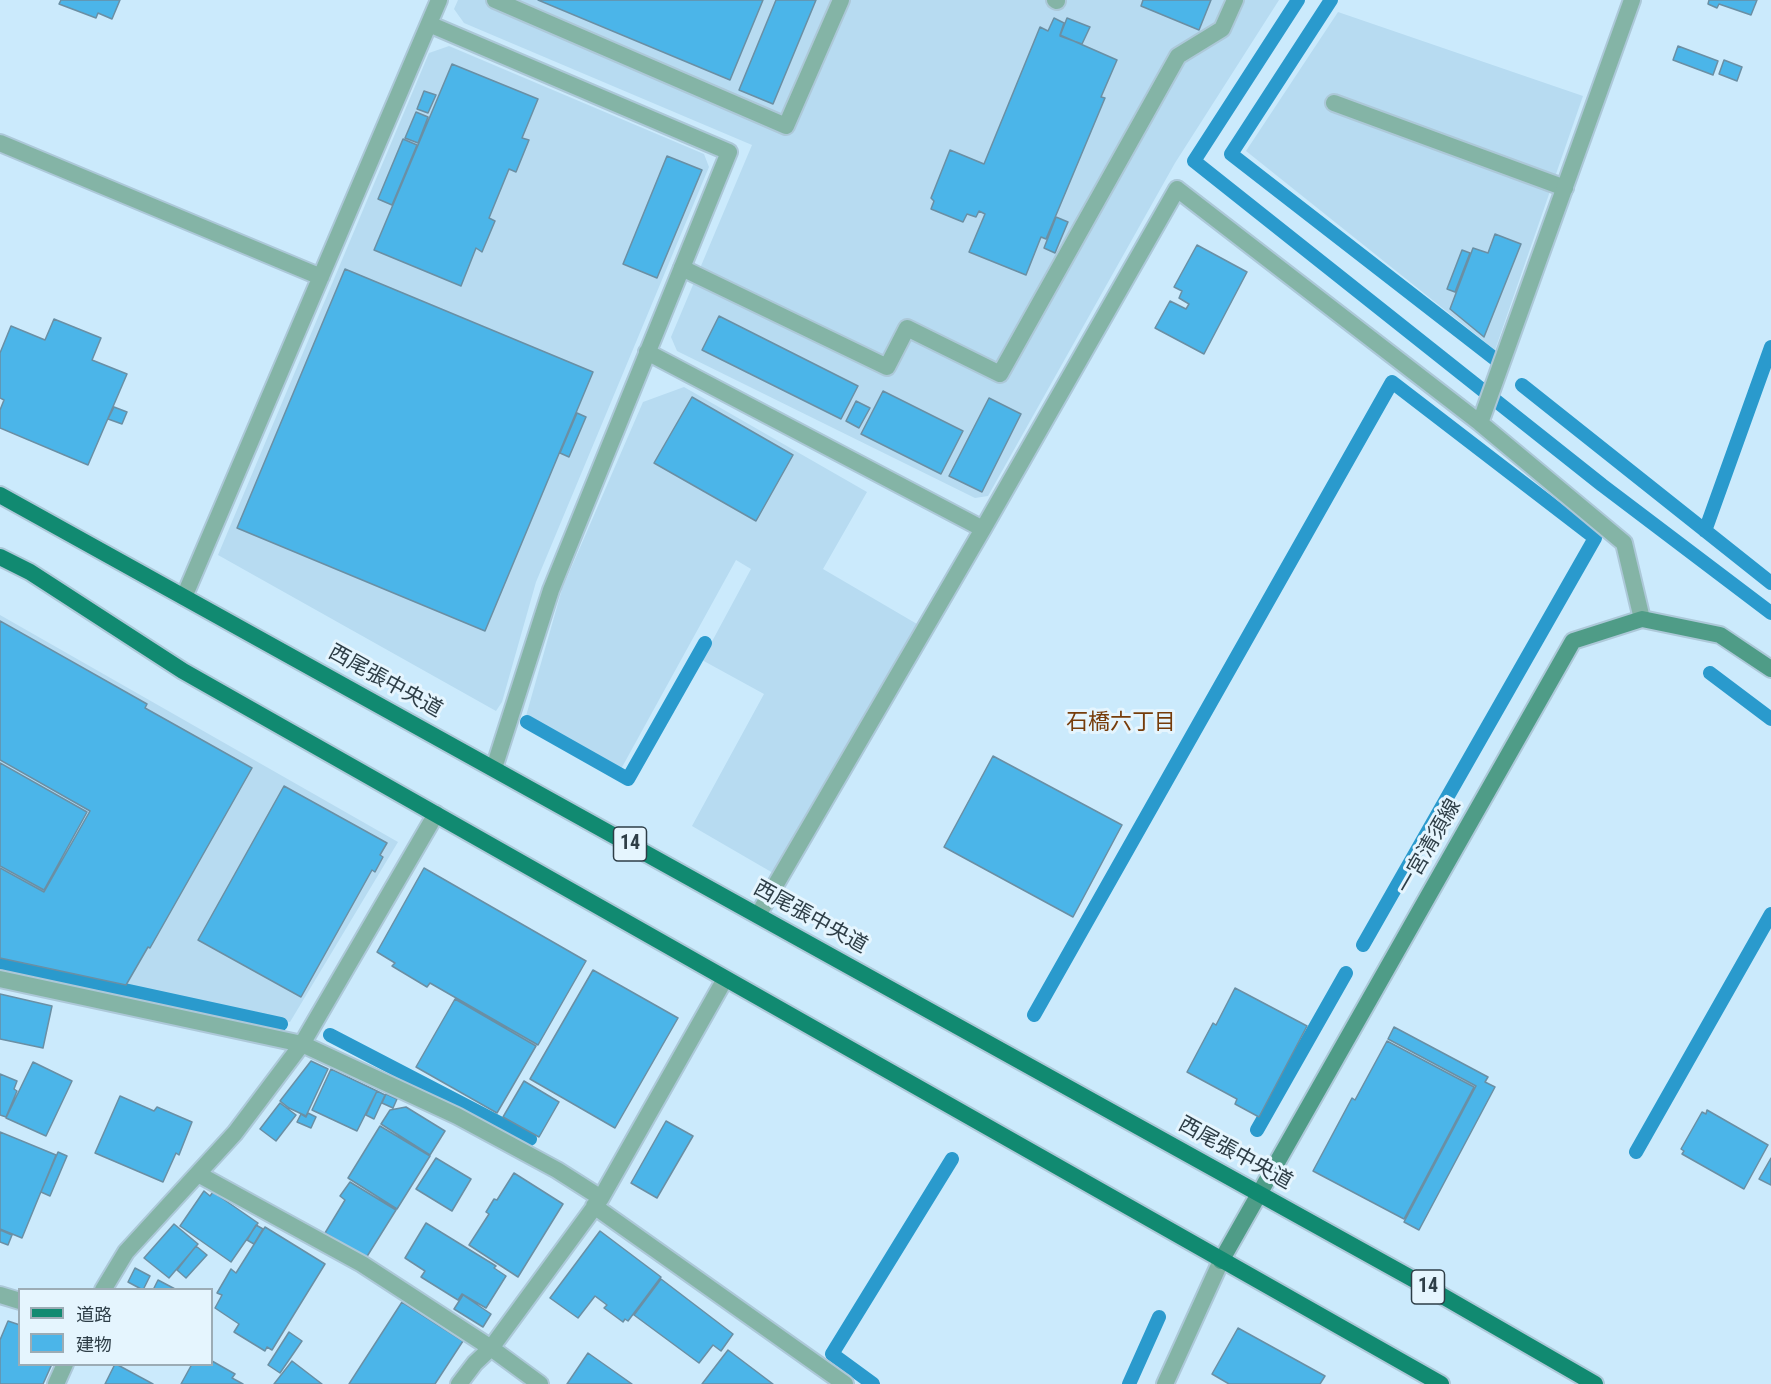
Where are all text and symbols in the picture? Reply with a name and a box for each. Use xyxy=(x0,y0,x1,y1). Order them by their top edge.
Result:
street label: 西尾張中央道 xyxy=(324,640,446,724)
district label: 石橋六丁目 xyxy=(1066,710,1176,736)
street label: 一宮清須線 xyxy=(1393,795,1467,899)
road number: 14 xyxy=(614,827,646,861)
street label: 西尾張中央道 xyxy=(749,876,871,960)
street label: 西尾張中央道 xyxy=(1174,1112,1296,1196)
road number: 14 xyxy=(1412,1270,1444,1304)
legend xyxy=(18,1288,213,1366)
text: 道路 xyxy=(76,1304,112,1325)
text: 建物 xyxy=(76,1334,112,1355)

